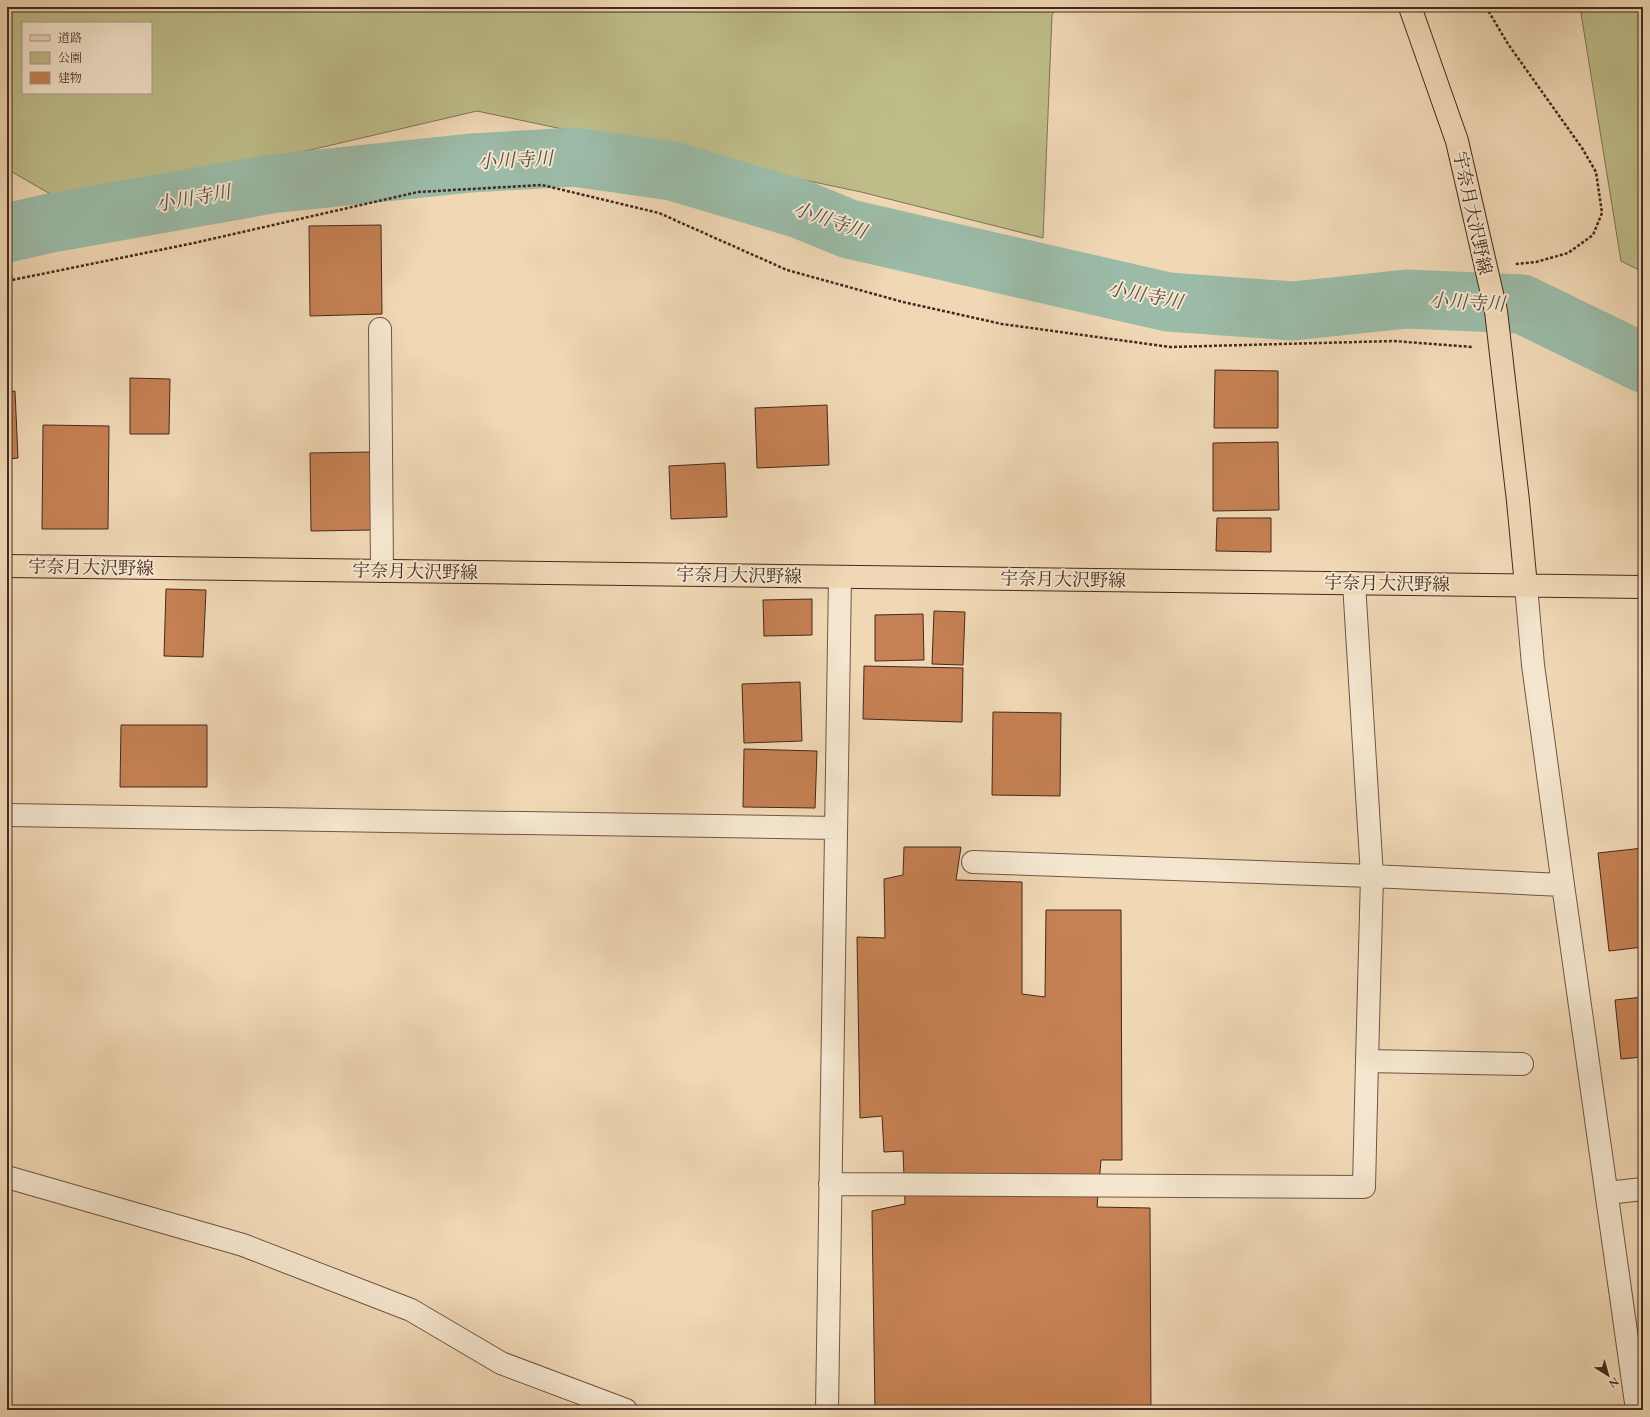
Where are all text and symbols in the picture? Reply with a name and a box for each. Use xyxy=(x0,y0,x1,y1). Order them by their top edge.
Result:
legend xyxy=(22,22,152,94)
text: 道路 xyxy=(58,30,82,46)
text: 公園 xyxy=(58,50,82,66)
text: 建物 xyxy=(58,70,82,86)
water label: 小川寺川 xyxy=(476,145,556,174)
street label: 宇奈月大沢野線 xyxy=(1449,149,1497,277)
water label: 小川寺川 xyxy=(153,179,235,217)
water label: 小川寺川 xyxy=(790,196,872,245)
water label: 小川寺川 xyxy=(1105,275,1187,315)
water label: 小川寺川 xyxy=(1428,288,1508,317)
street label: 宇奈月大沢野線 xyxy=(28,554,154,580)
street label: 宇奈月大沢野線 xyxy=(352,558,478,584)
street label: 宇奈月大沢野線 xyxy=(676,562,802,588)
street label: 宇奈月大沢野線 xyxy=(1000,566,1126,592)
street label: 宇奈月大沢野線 xyxy=(1324,570,1450,596)
north arrow xyxy=(1588,1355,1628,1395)
text: N xyxy=(1606,1375,1622,1391)

